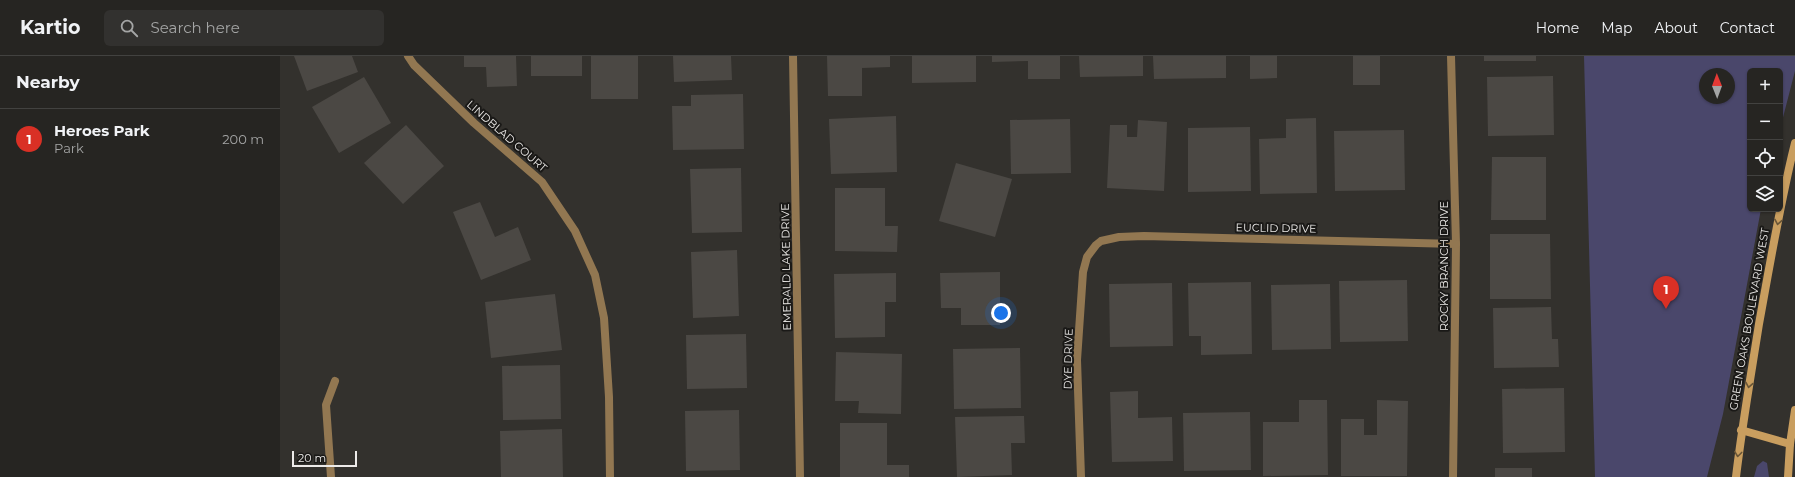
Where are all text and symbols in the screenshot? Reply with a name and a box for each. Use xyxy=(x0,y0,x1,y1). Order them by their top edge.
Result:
search box xyxy=(104,10,384,46)
text: Kartio xyxy=(20,16,80,39)
icon: search xyxy=(118,17,140,39)
text: Search here xyxy=(150,18,240,37)
text: Home xyxy=(1536,19,1579,37)
text: Map xyxy=(1601,19,1632,37)
text: About xyxy=(1654,19,1698,37)
text: Contact xyxy=(1720,19,1775,37)
north arrow xyxy=(1699,68,1735,104)
map controls xyxy=(1747,68,1783,212)
button: + xyxy=(1747,68,1783,104)
text: Nearby xyxy=(16,72,80,92)
street label: LINDBLAD COURT xyxy=(464,97,551,175)
button: − xyxy=(1747,104,1783,140)
text: Heroes Park xyxy=(54,121,150,140)
text: 1 xyxy=(26,131,32,147)
text: 200 m xyxy=(222,131,264,147)
text: Park xyxy=(54,140,84,156)
button: locate xyxy=(1747,140,1783,176)
button: layers xyxy=(1747,176,1783,212)
street label: ROCKY BRANCH DRIVE xyxy=(1437,201,1451,331)
street label: EMERALD LAKE DRIVE xyxy=(778,203,794,331)
one-way arrow xyxy=(1774,219,1782,225)
street label: EUCLID DRIVE xyxy=(1236,220,1316,236)
street label: GREEN OAKS BOULEVARD WEST xyxy=(1726,226,1772,411)
pin: 1 xyxy=(1653,276,1679,309)
your location xyxy=(991,303,1011,323)
street label: DYE DRIVE xyxy=(1060,328,1076,390)
one-way arrow xyxy=(1745,382,1754,388)
scale bar xyxy=(292,449,357,468)
text: 20 m xyxy=(298,451,326,465)
one-way arrow xyxy=(1734,451,1743,457)

